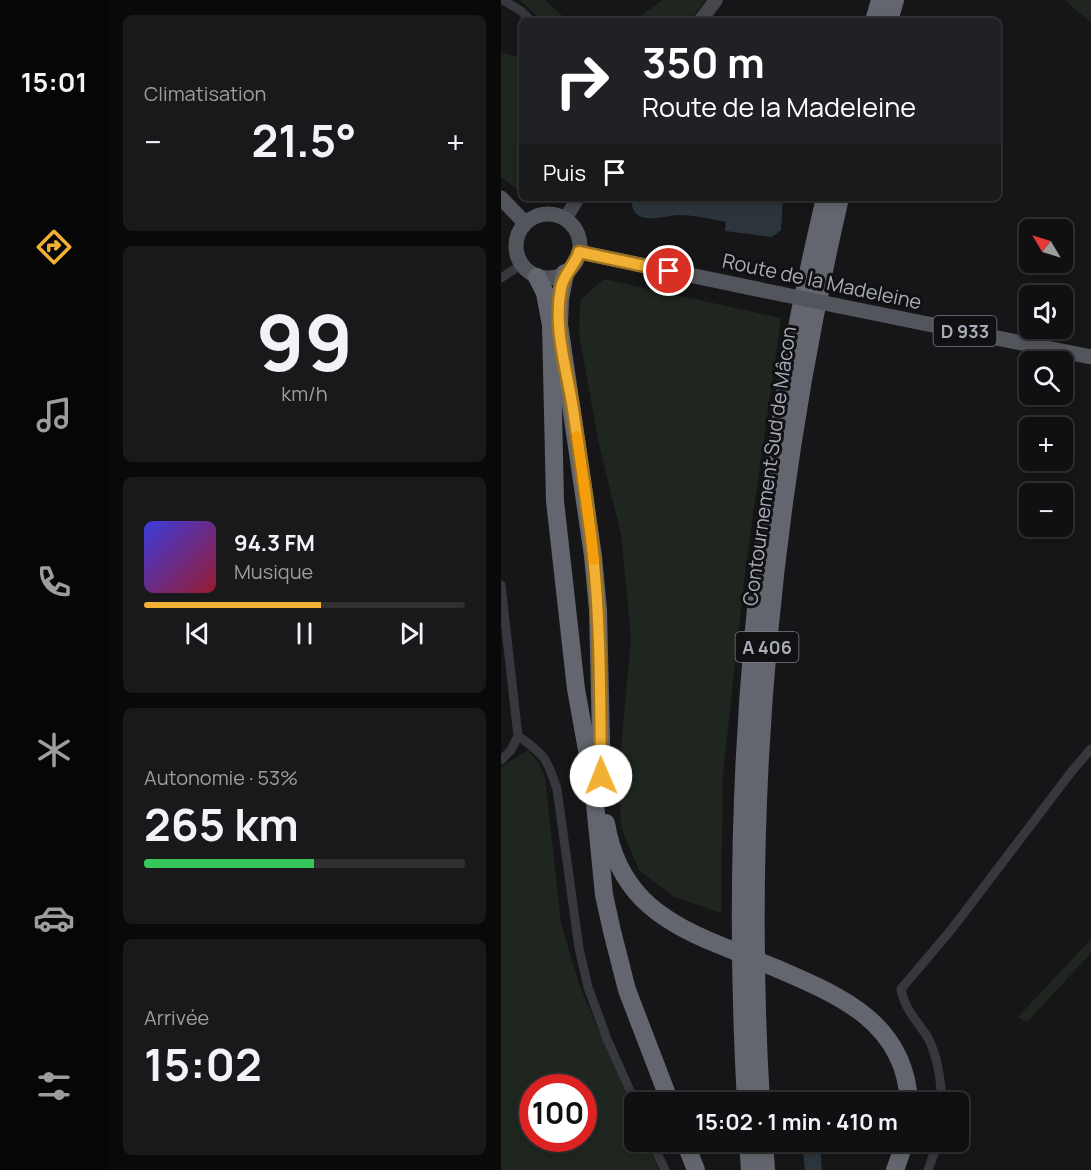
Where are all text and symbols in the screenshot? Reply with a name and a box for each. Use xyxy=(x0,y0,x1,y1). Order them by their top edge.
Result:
text: 350 m xyxy=(642,33,765,91)
icon: right xyxy=(543,42,621,120)
text: 15:01 xyxy=(21,63,87,100)
text: Climatisation xyxy=(144,80,266,107)
text: Route de la Madeleine xyxy=(642,88,916,125)
text: 21.5° xyxy=(251,109,356,171)
text: − xyxy=(144,119,162,164)
text: + xyxy=(446,119,465,164)
icon: arrive xyxy=(598,156,631,189)
text: Puis xyxy=(543,158,586,188)
north arrow xyxy=(1019,219,1073,273)
map controls xyxy=(1019,219,1073,537)
icon: directions xyxy=(33,226,75,268)
pin xyxy=(643,245,694,296)
street label: Route de la Madeleine xyxy=(720,247,924,315)
icon: arrive xyxy=(652,254,685,287)
button: sound xyxy=(1019,285,1073,339)
text: 99 xyxy=(256,288,353,394)
road number: D 933 xyxy=(933,316,997,346)
street label: Contournement Sud de Mâcon xyxy=(736,325,802,607)
button: search xyxy=(1019,351,1073,405)
text: km/h xyxy=(281,380,328,407)
icon: music xyxy=(33,394,75,436)
button: + xyxy=(1019,417,1073,471)
button: − xyxy=(1019,483,1073,537)
text: 94.3 FM xyxy=(234,528,315,558)
text: Musique xyxy=(234,558,313,585)
icon: phone xyxy=(33,561,75,603)
icon: previous xyxy=(181,617,214,650)
icon: pause xyxy=(288,617,321,650)
icon: next xyxy=(395,617,428,650)
road number: A 406 xyxy=(735,632,799,662)
icon: climate xyxy=(33,729,75,771)
position arrow xyxy=(569,744,633,808)
text: Autonomie · 53% xyxy=(144,764,298,791)
text: 265 km xyxy=(144,793,299,855)
icon: car xyxy=(33,897,75,939)
text: Arrivée xyxy=(144,1004,209,1031)
text: 15:02 xyxy=(144,1033,262,1095)
icon: filters xyxy=(33,1065,75,1107)
speed limit sign: 100 xyxy=(519,1074,597,1152)
text: 15:02 · 1 min · 410 m xyxy=(695,1107,898,1137)

